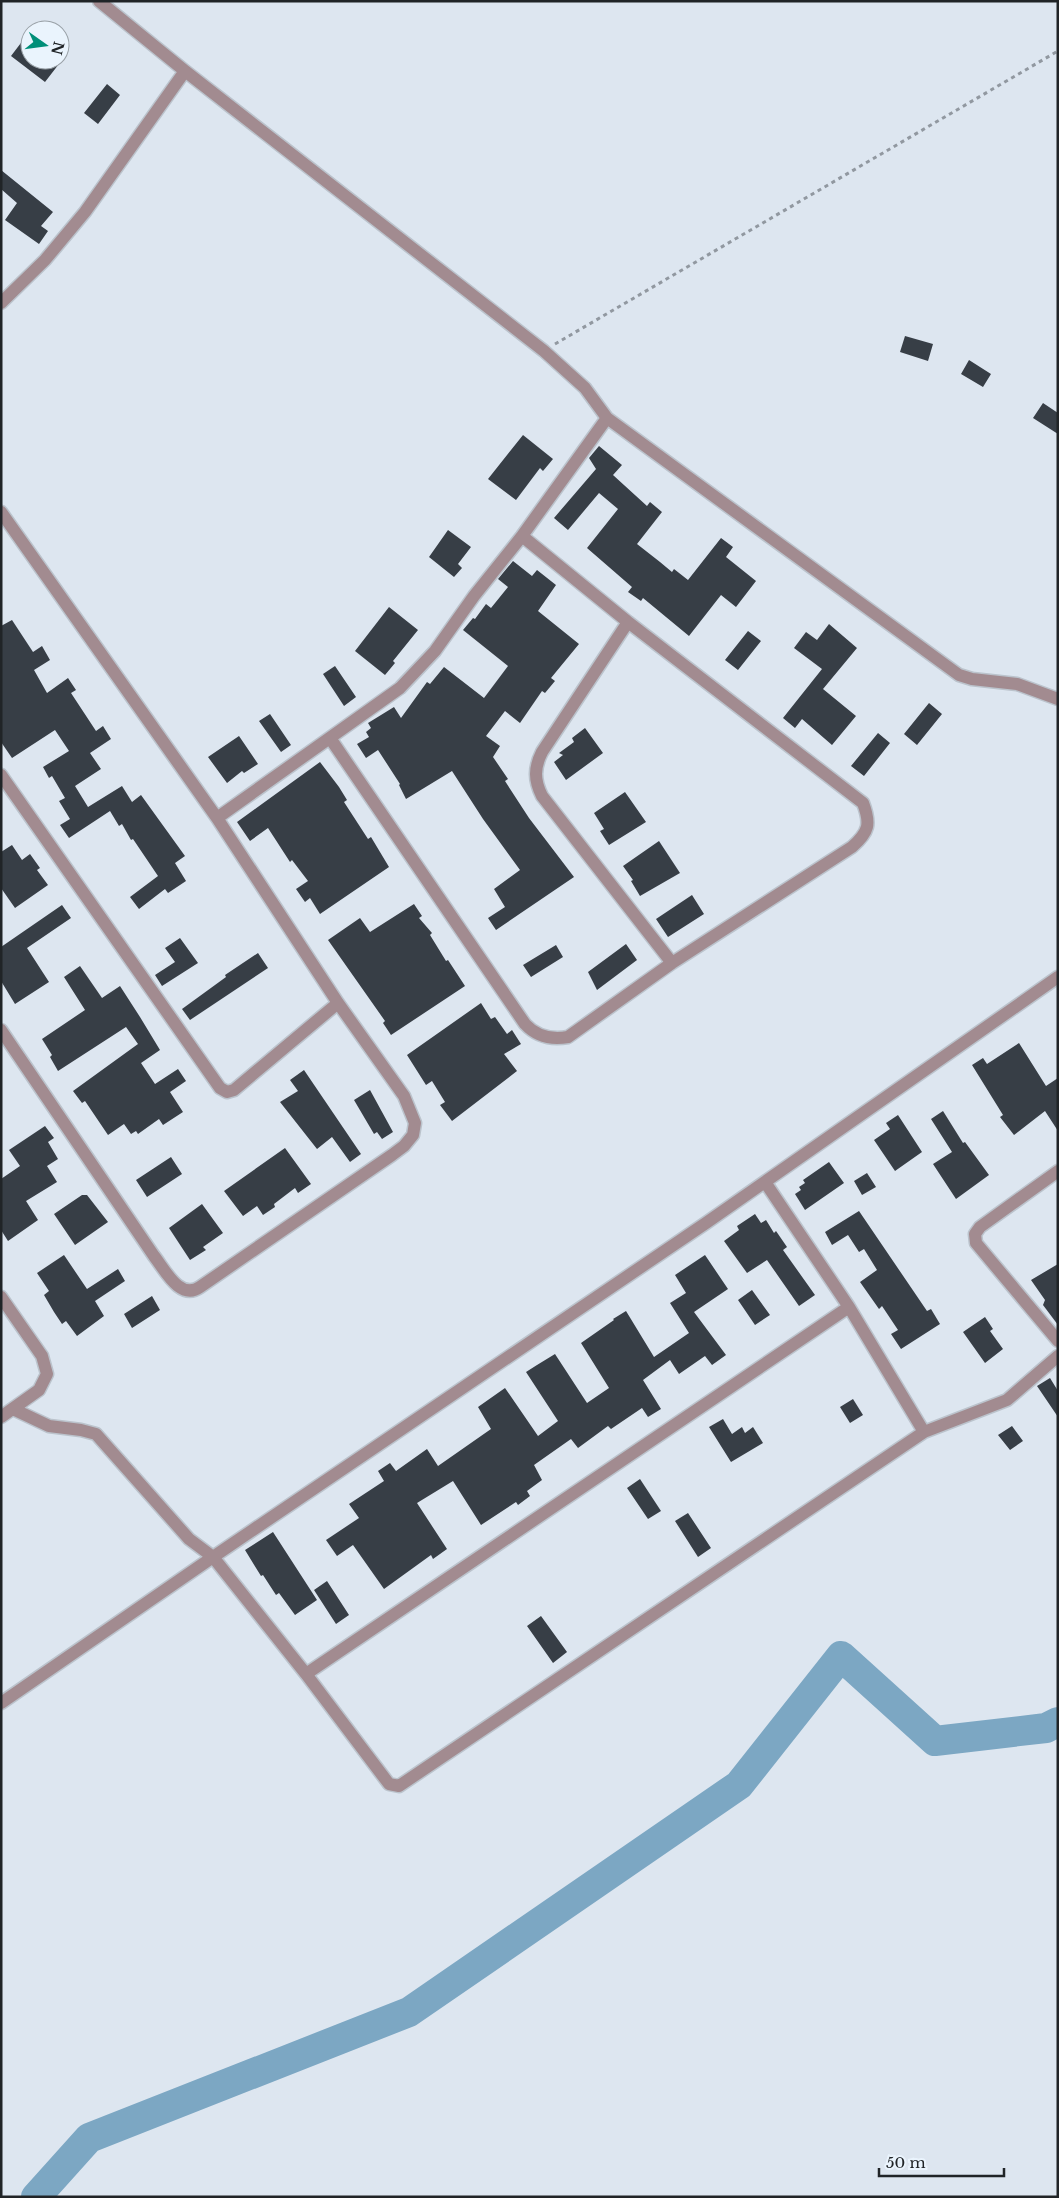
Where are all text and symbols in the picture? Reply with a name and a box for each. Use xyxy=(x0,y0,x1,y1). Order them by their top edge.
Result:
north arrow xyxy=(20,20,70,70)
text: N xyxy=(47,40,68,57)
scale bar xyxy=(879,2146,1004,2178)
text: 50 m xyxy=(886,2153,926,2172)

